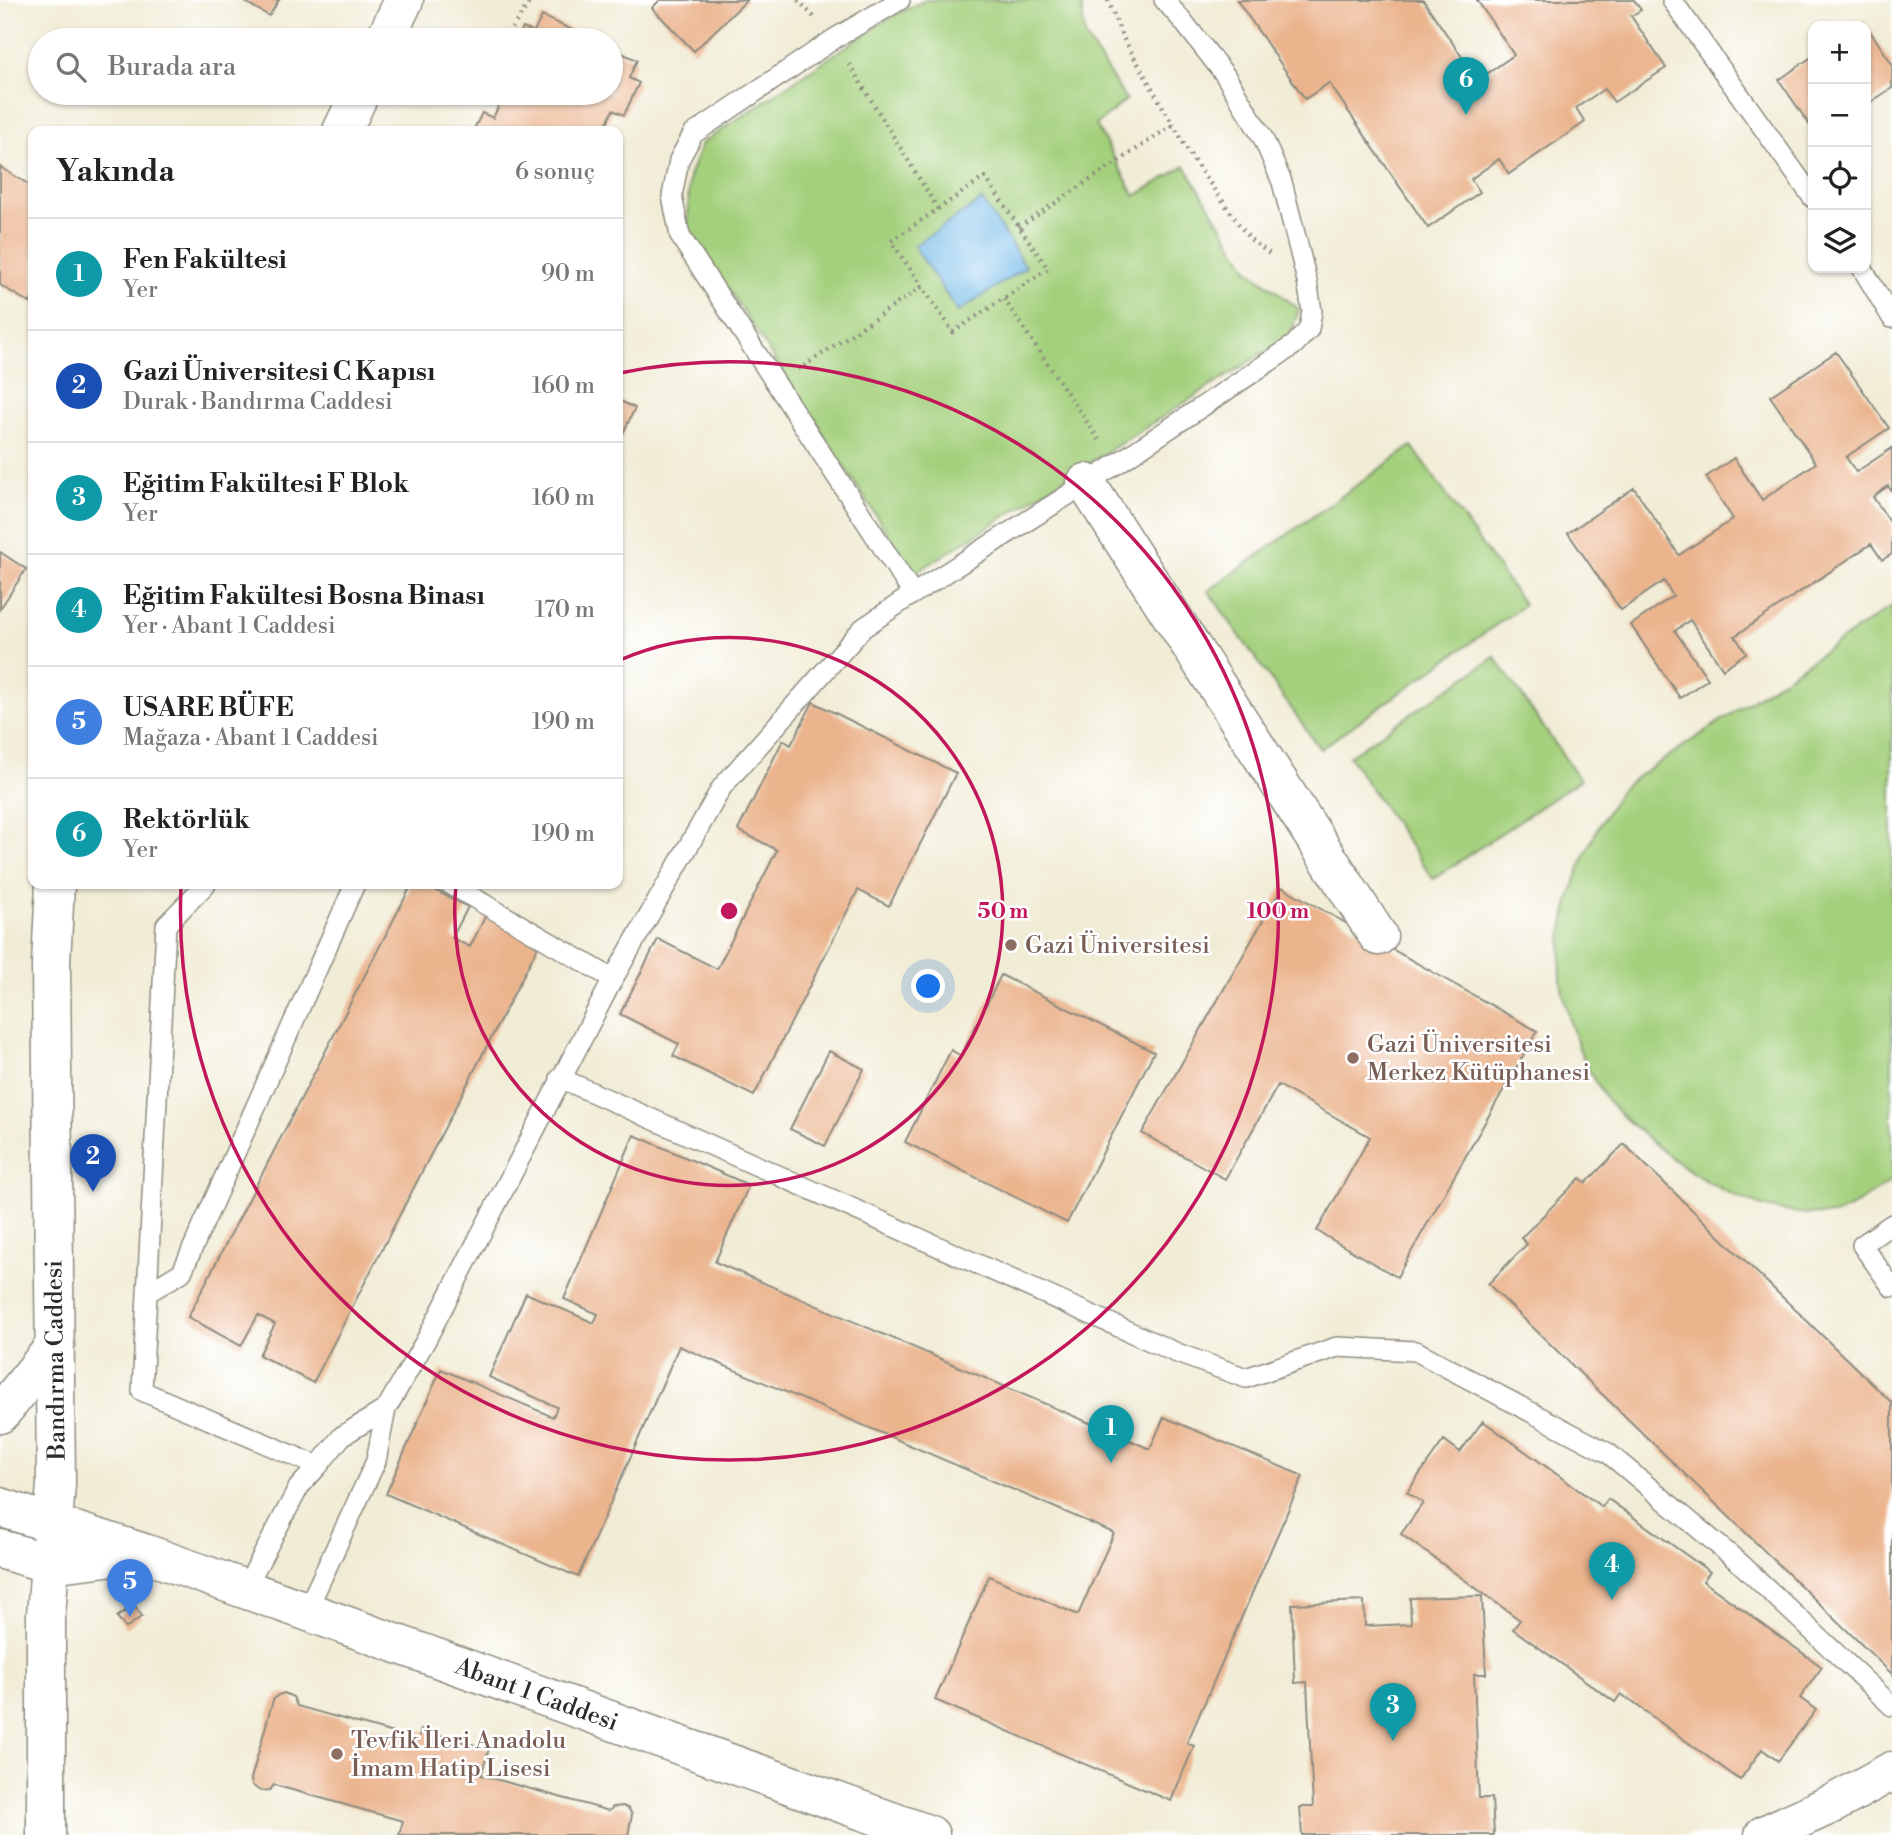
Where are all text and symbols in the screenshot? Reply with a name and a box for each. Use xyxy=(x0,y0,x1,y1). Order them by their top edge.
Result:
map controls xyxy=(1808,21,1871,273)
button: + xyxy=(1808,21,1871,84)
search box xyxy=(28,28,623,105)
icon: search xyxy=(52,48,90,86)
text: Burada ara xyxy=(108,51,236,83)
pin: 6 xyxy=(1443,57,1489,115)
button: − xyxy=(1808,84,1871,147)
button: locate xyxy=(1808,147,1871,210)
text: Yakında xyxy=(56,153,175,191)
text: 6 sonuç xyxy=(515,158,595,186)
button: layers xyxy=(1808,210,1871,273)
text: Fen Fakültesi xyxy=(123,244,287,276)
text: 1 xyxy=(73,260,85,288)
text: 90 m xyxy=(541,260,595,288)
text: Yer xyxy=(123,276,158,304)
text: Gazi Üniversitesi C Kapısı xyxy=(123,356,435,388)
text: 2 xyxy=(72,372,86,400)
text: 160 m xyxy=(532,372,595,400)
text: Durak · Bandırma Caddesi xyxy=(123,388,393,416)
text: Eğitim Fakültesi F Blok xyxy=(123,468,409,500)
text: 3 xyxy=(72,484,86,512)
text: 160 m xyxy=(532,484,595,512)
text: Yer xyxy=(123,500,158,528)
text: Eğitim Fakültesi Bosna Binası xyxy=(123,580,485,612)
text: 4 xyxy=(71,596,87,624)
text: 170 m xyxy=(535,596,595,624)
text: Yer · Abant 1 Caddesi xyxy=(123,612,336,640)
text: USARE BÜFE xyxy=(123,692,293,724)
text: 5 xyxy=(72,708,86,736)
text: 190 m xyxy=(532,708,595,736)
text: Mağaza · Abant 1 Caddesi xyxy=(123,724,379,752)
text: Rektörlük xyxy=(123,804,250,836)
text: 6 xyxy=(72,820,86,848)
text: 190 m xyxy=(532,820,595,848)
text: Yer xyxy=(123,836,158,864)
centre of rings xyxy=(717,899,741,923)
text: 50 m xyxy=(978,899,1028,925)
text: 100 m xyxy=(1247,899,1309,925)
place label: Gazi Üniversitesi xyxy=(1025,930,1210,961)
marker: Gazi Üniversitesi xyxy=(1003,937,1019,953)
your location xyxy=(911,969,945,1003)
place label: Gazi Üniversitesi Merkez Kütüphanesi xyxy=(1367,1029,1590,1088)
marker: Gazi Üniversitesi Merkez Kütüphanesi xyxy=(1345,1050,1361,1066)
pin: 2 xyxy=(70,1134,116,1192)
street label: Bandırma Caddesi xyxy=(39,1260,73,1461)
pin: 1 xyxy=(1088,1405,1134,1463)
pin: 4 xyxy=(1589,1542,1635,1600)
pin: 5 xyxy=(107,1559,153,1617)
street label: Abant 1 Caddesi xyxy=(450,1651,622,1738)
pin: 3 xyxy=(1370,1683,1416,1741)
place label: Tevfik İleri Anadolu İmam Hatip Lisesi xyxy=(351,1725,566,1784)
marker: Tevfik İleri Anadolu İmam Hatip Lisesi xyxy=(329,1746,345,1762)

